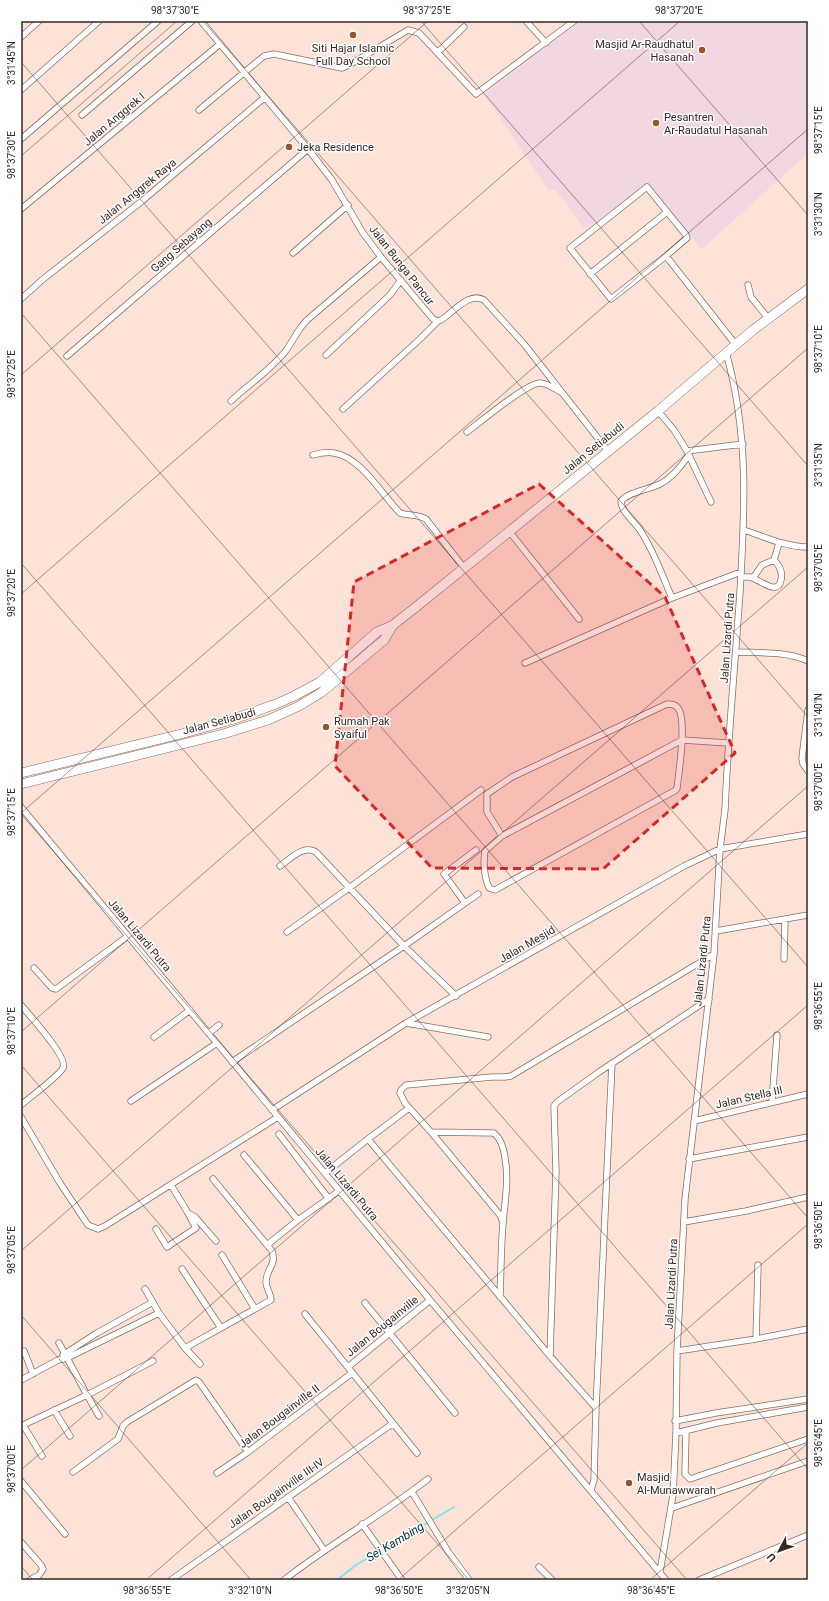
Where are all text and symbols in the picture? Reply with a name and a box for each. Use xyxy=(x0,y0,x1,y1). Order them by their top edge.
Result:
text: 98°37'30"E xyxy=(151,5,199,16)
text: 98°37'25"E xyxy=(403,5,451,16)
text: 98°37'20"E xyxy=(655,5,703,16)
marker: Siti Hajar Islamic Full Day School xyxy=(348,30,358,40)
place label: Masjid Ar-Raudhatul Hasanah xyxy=(595,38,694,64)
text: 3°31'45"N xyxy=(6,41,17,85)
place label: Siti Hajar Islamic Full Day School xyxy=(312,42,394,68)
marker: Masjid Ar-Raudhatul Hasanah xyxy=(697,45,707,55)
street label: Jalan Anggrek I xyxy=(81,90,148,149)
text: 98°37'15"E xyxy=(813,106,824,154)
place label: Pesantren Ar-Raudatul Hasanah xyxy=(664,111,768,137)
marker: Pesantren Ar-Raudatul Hasanah xyxy=(651,118,661,128)
text: 98°37'30"E xyxy=(6,131,17,179)
place label: Jeka Residence xyxy=(297,141,374,154)
marker: Jeka Residence xyxy=(284,142,294,152)
street label: Jalan Anggrek Raya xyxy=(96,156,179,227)
text: 3°31'30"N xyxy=(813,192,824,236)
street label: Gang Sebayang xyxy=(148,215,214,275)
street label: Jalan Bunga Pancur xyxy=(366,223,437,308)
text: 98°37'10"E xyxy=(813,325,824,373)
text: 98°37'25"E xyxy=(6,350,17,398)
street label: Jalan Setiabudi xyxy=(560,420,627,477)
text: 3°31'35"N xyxy=(813,443,824,487)
text: 98°37'05"E xyxy=(813,544,824,592)
text: 98°37'20"E xyxy=(6,569,17,617)
street label: Jalan Lizardi Putra xyxy=(718,592,737,684)
text: 3°31'40"N xyxy=(813,693,824,737)
street label: Jalan Setiabudi xyxy=(181,705,257,738)
place label: Rumah Pak Syaiful xyxy=(334,715,390,741)
marker: Rumah Pak Syaiful xyxy=(321,722,331,732)
text: 98°37'00"E xyxy=(813,763,824,811)
text: 98°37'15"E xyxy=(6,788,17,836)
street label: Jalan Lizardi Putra xyxy=(105,896,174,974)
street label: Jalan Lizardi Putra xyxy=(691,915,714,1007)
street label: Jalan Mesjid xyxy=(497,923,557,966)
text: 98°36'55"E xyxy=(813,982,824,1030)
text: 98°37'10"E xyxy=(6,1007,17,1055)
street label: Jalan Stella III xyxy=(714,1083,784,1112)
street label: Jalan Lizardi Putra xyxy=(312,1145,381,1223)
text: 98°36'50"E xyxy=(813,1201,824,1249)
text: 98°37'05"E xyxy=(6,1226,17,1274)
street label: Jalan Lizardi Putra xyxy=(663,1238,680,1330)
street label: Jalan Bougainville xyxy=(344,1293,421,1359)
street label: Jalan Bougainville II xyxy=(236,1382,322,1451)
text: 98°36'45"E xyxy=(813,1419,824,1467)
text: 98°37'00"E xyxy=(6,1445,17,1493)
street label: Jalan Bougainville III-IV xyxy=(226,1456,327,1531)
place label: Masjid Al-Munawwarah xyxy=(637,1471,716,1497)
marker: Masjid Al-Munawwarah xyxy=(624,1478,634,1488)
water label: Sei Kambing xyxy=(364,1519,427,1565)
north arrow xyxy=(759,1531,799,1571)
text: U xyxy=(765,1550,779,1564)
text: 98°36'55"E xyxy=(123,1585,171,1596)
text: 3°32'10"N xyxy=(228,1585,272,1596)
text: 98°36'50"E xyxy=(375,1585,423,1596)
text: 3°32'05"N xyxy=(446,1585,490,1596)
text: 98°36'45"E xyxy=(627,1585,675,1596)

